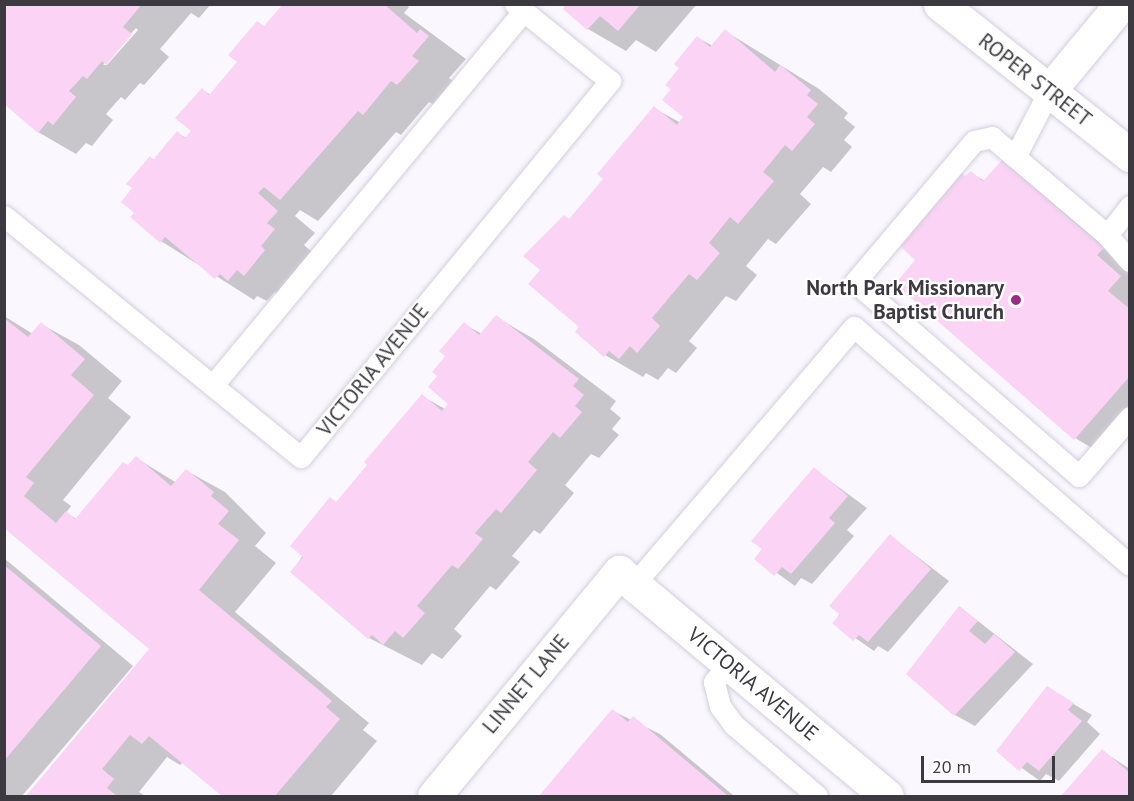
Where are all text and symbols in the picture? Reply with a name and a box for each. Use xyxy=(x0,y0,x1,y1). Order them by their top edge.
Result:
street label: ROPER STREET xyxy=(973,28,1097,132)
place label: North Park Missionary Baptist Church xyxy=(806,275,1004,325)
marker: North Park Missionary Baptist Church xyxy=(1009,293,1023,307)
street label: VICTORIA AVENUE xyxy=(311,298,435,442)
street label: VICTORIA AVENUE xyxy=(682,621,824,747)
street label: LINNET LANE xyxy=(477,629,575,739)
scale bar xyxy=(924,744,1058,782)
text: 20 m xyxy=(932,755,971,778)

